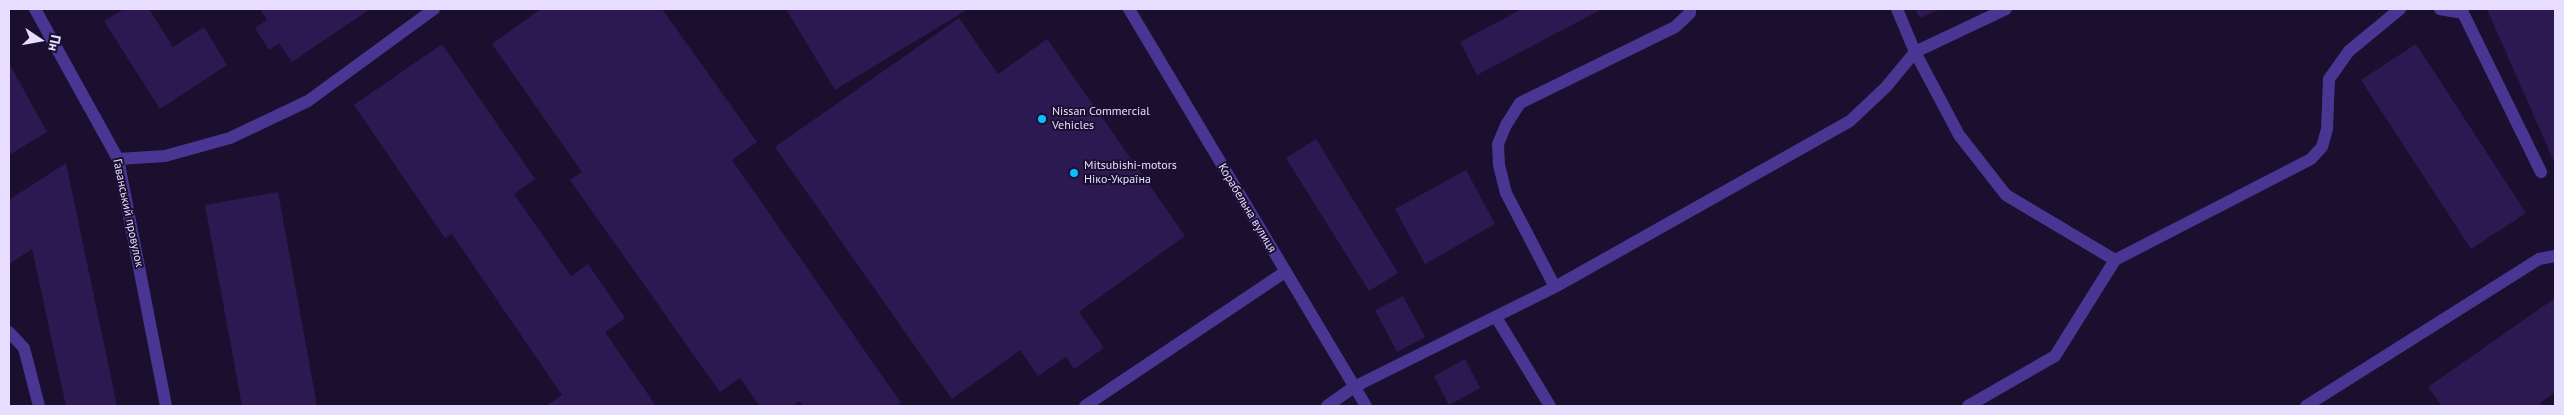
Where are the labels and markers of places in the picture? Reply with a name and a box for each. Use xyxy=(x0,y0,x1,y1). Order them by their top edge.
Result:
place label: Nissan Commercial Vehicles xyxy=(1052,105,1150,133)
marker: Nissan Commercial Vehicles xyxy=(1036,113,1048,125)
place label: Mitsubishi-motors Ніко-Україна xyxy=(1084,159,1177,187)
marker: Mitsubishi-motors Ніко-Україна xyxy=(1068,167,1080,179)

